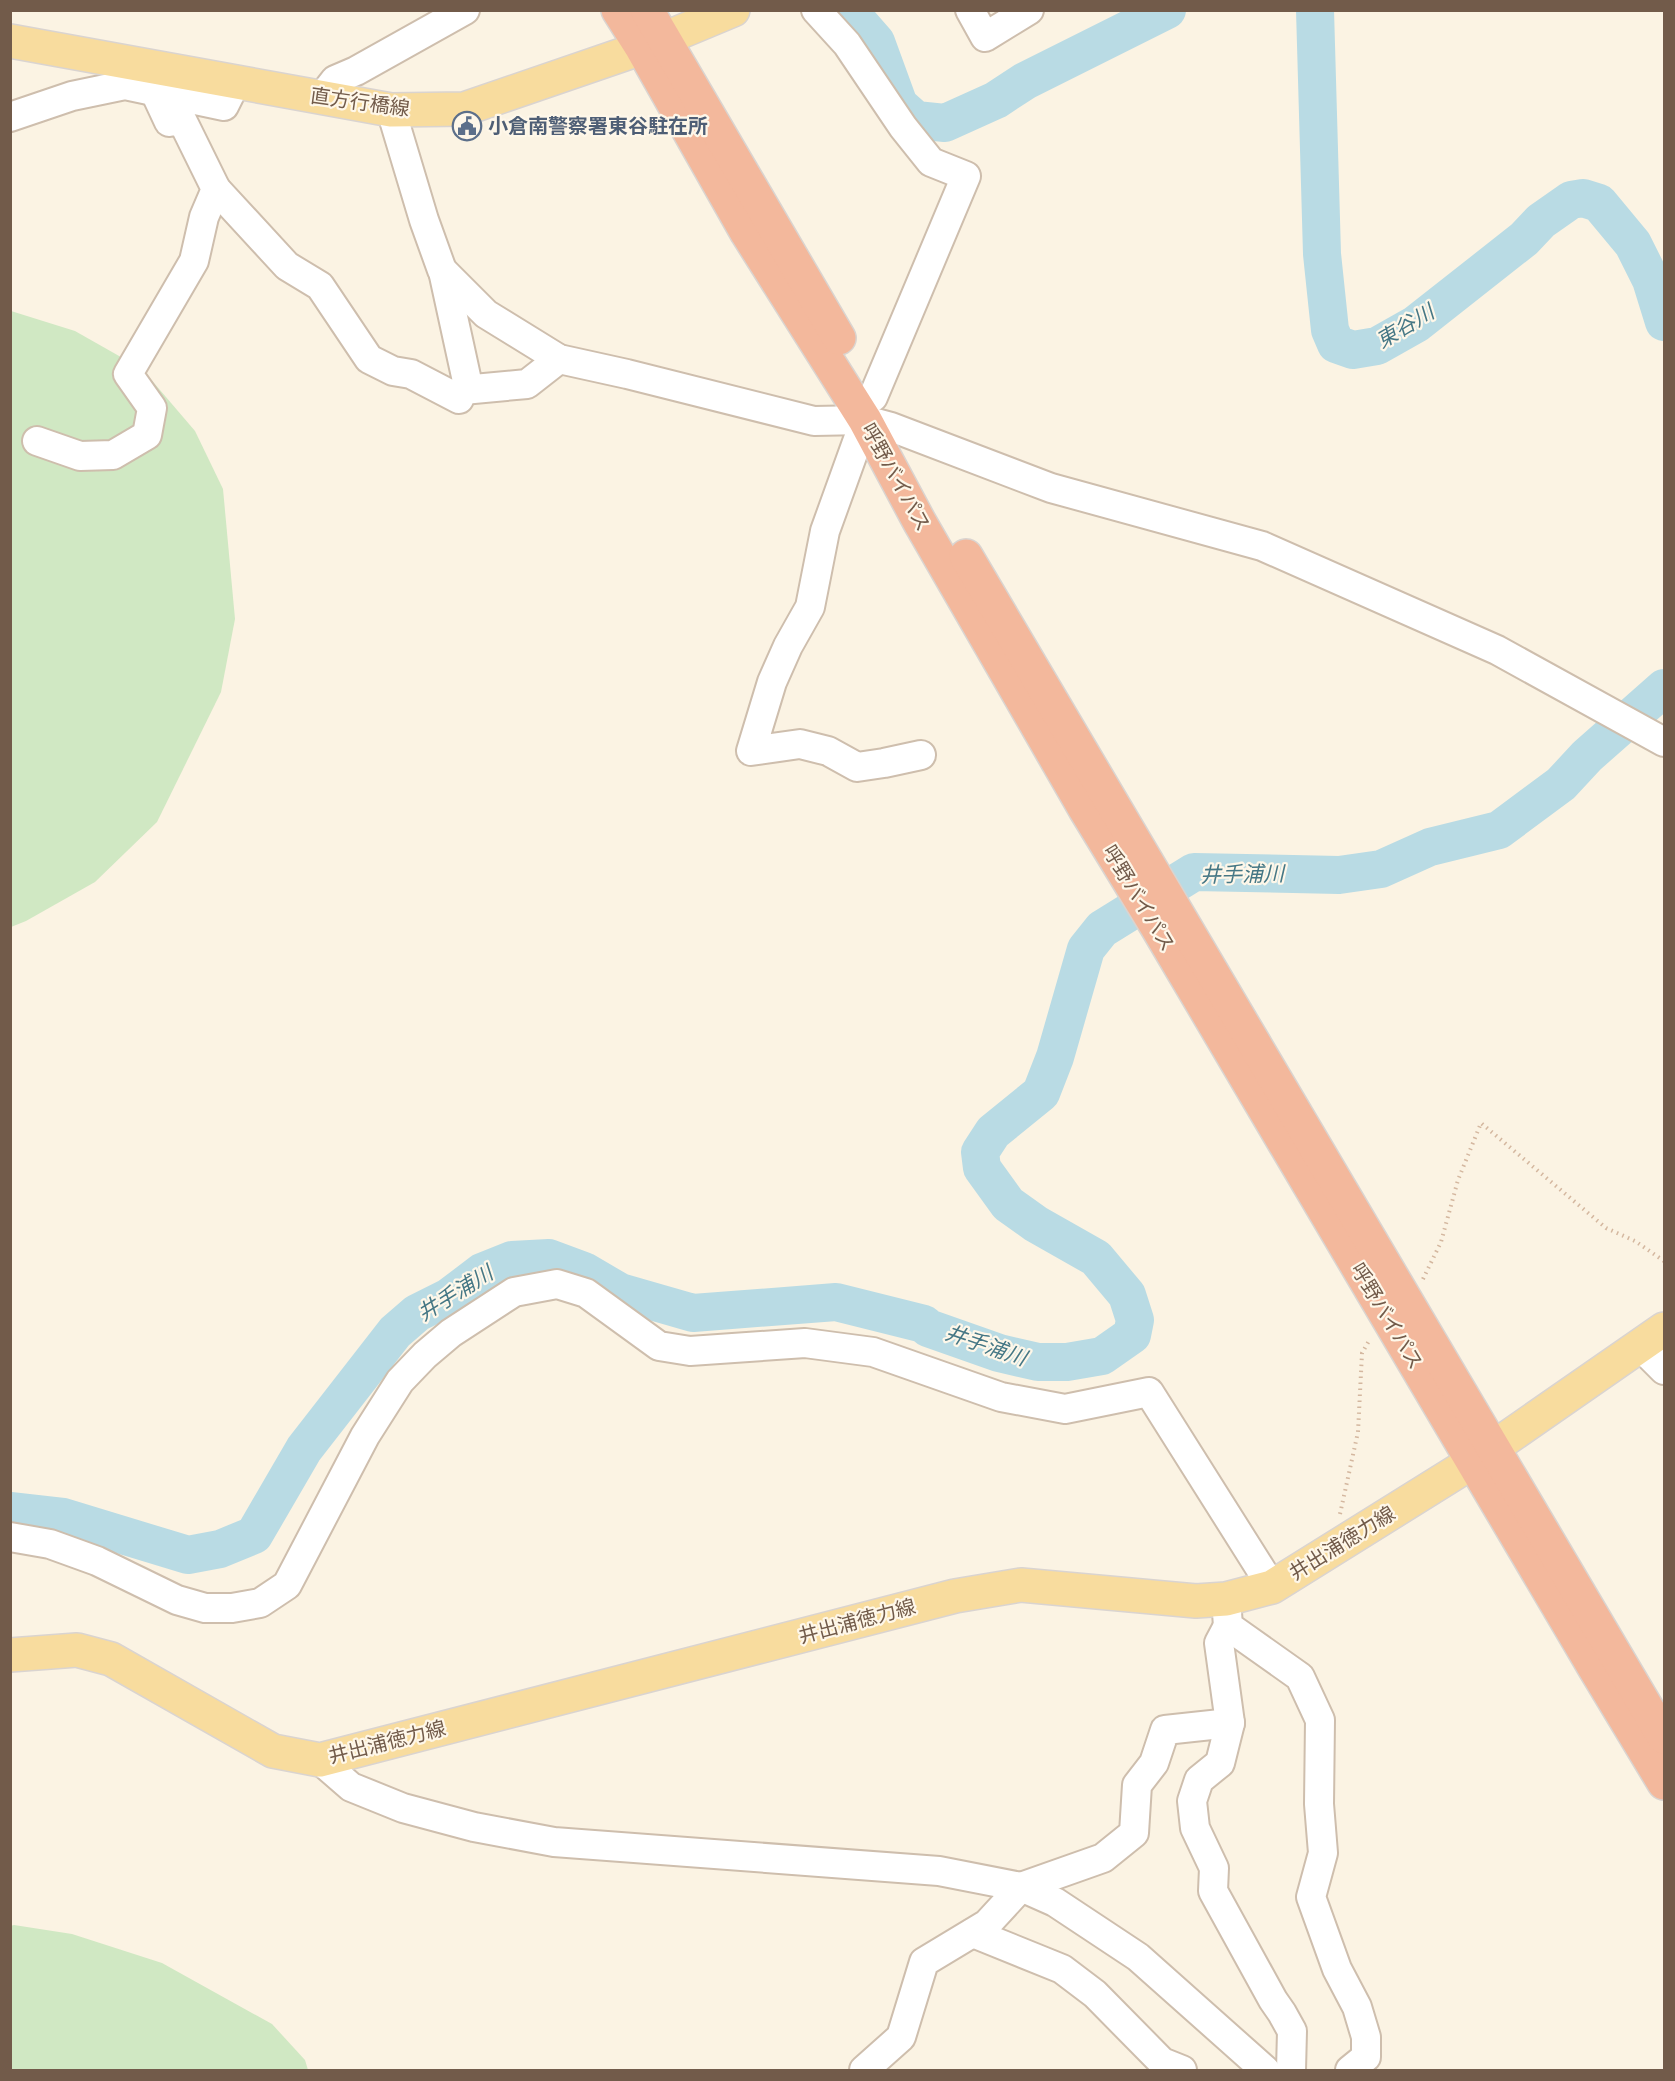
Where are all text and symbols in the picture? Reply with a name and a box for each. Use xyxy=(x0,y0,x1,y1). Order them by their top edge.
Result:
street label: 直方行橋線 xyxy=(309,83,411,121)
public building icon: 小倉南警察署東谷駐在所 xyxy=(451,110,483,142)
place label: 小倉南警察署東谷駐在所 xyxy=(488,114,708,138)
water label: 東谷川 xyxy=(1372,298,1440,353)
street label: 呼野バイパス xyxy=(857,419,935,535)
street label: 呼野バイパス xyxy=(1098,841,1180,955)
water label: 井手浦川 xyxy=(1200,861,1286,887)
water label: 井手浦川 xyxy=(413,1259,499,1326)
street label: 呼野バイパス xyxy=(1346,1259,1428,1373)
water label: 井手浦川 xyxy=(942,1320,1032,1371)
street label: 井出浦徳力線 xyxy=(1285,1501,1399,1585)
street label: 井出浦徳力線 xyxy=(796,1594,918,1648)
street label: 井出浦徳力線 xyxy=(326,1716,448,1768)

